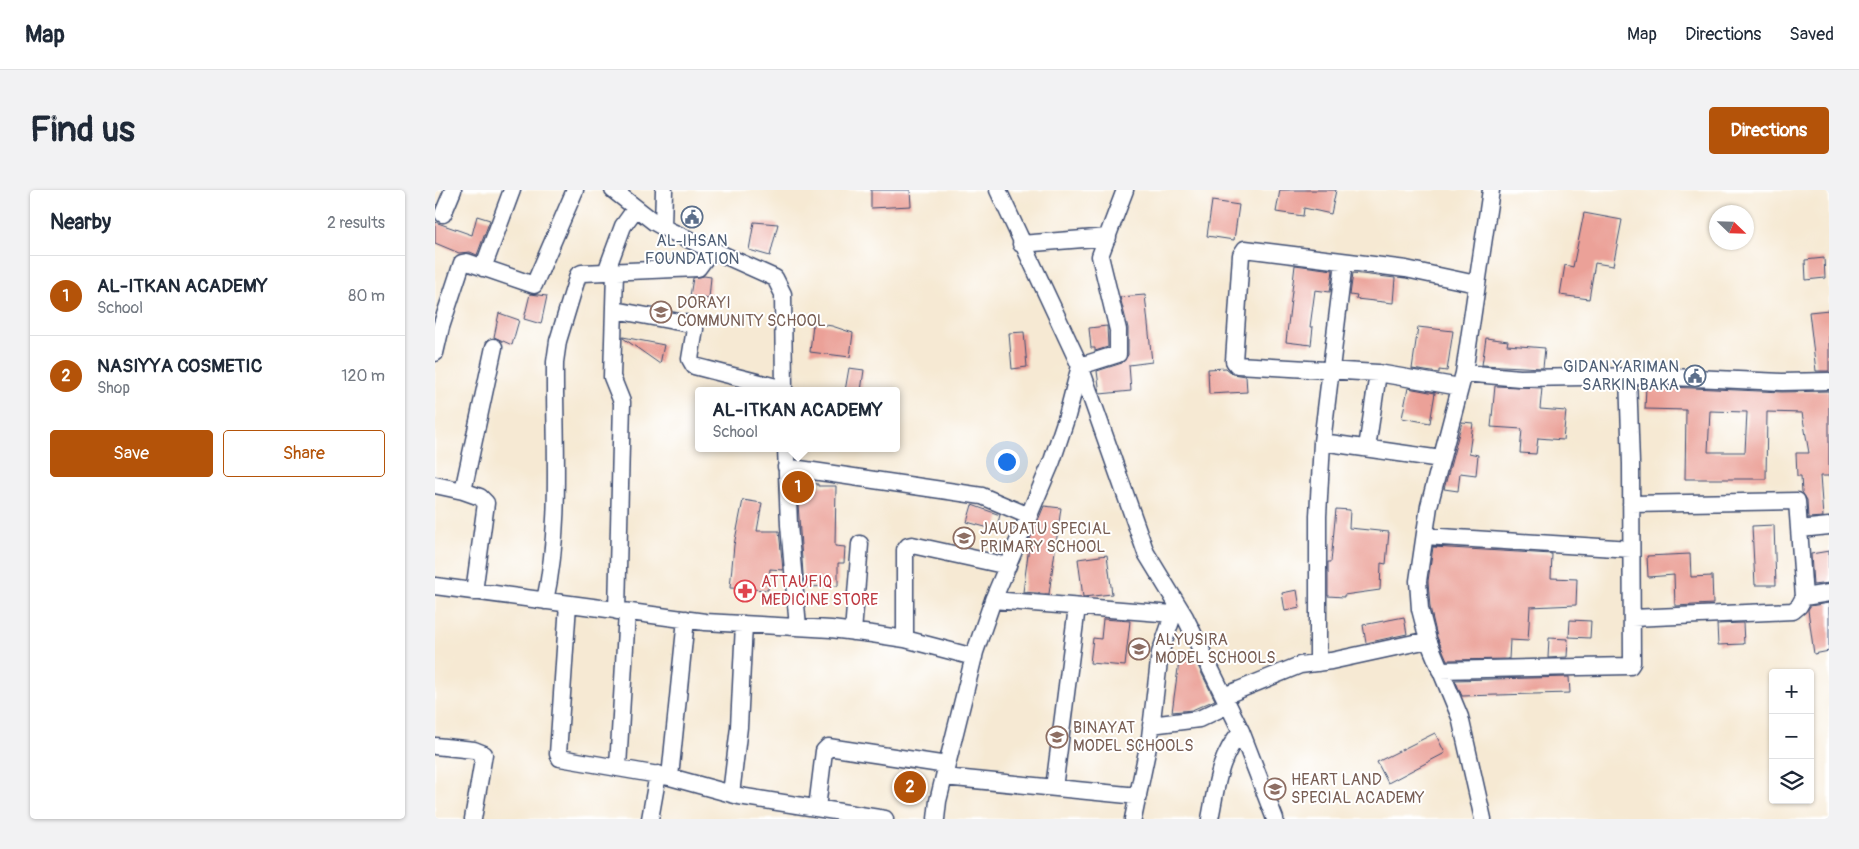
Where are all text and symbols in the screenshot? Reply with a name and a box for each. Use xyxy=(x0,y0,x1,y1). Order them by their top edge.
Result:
text: Map xyxy=(25,20,65,49)
text: Map xyxy=(1627,23,1657,46)
text: Directions xyxy=(1685,23,1761,46)
text: Saved xyxy=(1789,23,1834,46)
button: Directions xyxy=(1709,107,1829,154)
text: Find us xyxy=(30,108,135,152)
public building icon: AL-IHSAN FOUNDATION xyxy=(680,205,704,229)
north arrow xyxy=(1709,205,1754,250)
text: Nearby xyxy=(50,209,111,236)
text: 2 results xyxy=(327,213,385,233)
place label: AL-IHSAN FOUNDATION xyxy=(645,231,739,269)
text: AL-ITKAN ACADEMY xyxy=(97,274,268,298)
text: 1 xyxy=(63,286,69,306)
text: 80 m xyxy=(348,286,385,306)
place label: DORAYI COMMUNITY SCHOOL xyxy=(677,293,826,331)
text: School xyxy=(97,298,143,318)
school or university icon: DORAYI COMMUNITY SCHOOL xyxy=(649,300,673,324)
text: NASIYYA COSMETIC xyxy=(97,354,262,378)
place label: GIDAN YARIMAN SARKIN BAKA xyxy=(1563,357,1679,395)
public building icon: GIDAN YARIMAN SARKIN BAKA xyxy=(1683,364,1707,388)
text: 2 xyxy=(62,366,70,386)
text: 120 m xyxy=(341,366,385,386)
text: Shop xyxy=(97,378,130,398)
popup xyxy=(695,387,900,452)
text: AL-ITKAN ACADEMY xyxy=(712,398,883,422)
text: School xyxy=(712,422,758,442)
button: Save xyxy=(50,430,213,477)
button: Share xyxy=(223,430,385,477)
your location xyxy=(994,449,1020,475)
pin: 1 xyxy=(782,468,814,506)
place label: JAUDATU SPECIAL PRIMARY SCHOOL xyxy=(980,519,1111,557)
school or university icon: JAUDATU SPECIAL PRIMARY SCHOOL xyxy=(952,526,976,550)
place label: ATTAUFIQ MEDICINE STORE xyxy=(761,572,878,610)
pharmacy icon: ATTAUFIQ MEDICINE STORE xyxy=(733,579,757,603)
place label: ALYUSIRA MODEL SCHOOLS xyxy=(1155,630,1276,668)
school or university icon: ALYUSIRA MODEL SCHOOLS xyxy=(1127,637,1151,661)
map controls xyxy=(1769,669,1814,804)
button: + xyxy=(1769,669,1814,714)
button: − xyxy=(1769,714,1814,759)
place label: BINAYAT MODEL SCHOOLS xyxy=(1073,718,1194,756)
school or university icon: BINAYAT MODEL SCHOOLS xyxy=(1045,725,1069,749)
button: layers xyxy=(1769,759,1814,804)
pin: 2 xyxy=(894,768,926,806)
place label: HEART LAND SPECIAL ACADEMY xyxy=(1291,770,1425,808)
school or university icon: HEART LAND SPECIAL ACADEMY xyxy=(1263,777,1287,801)

